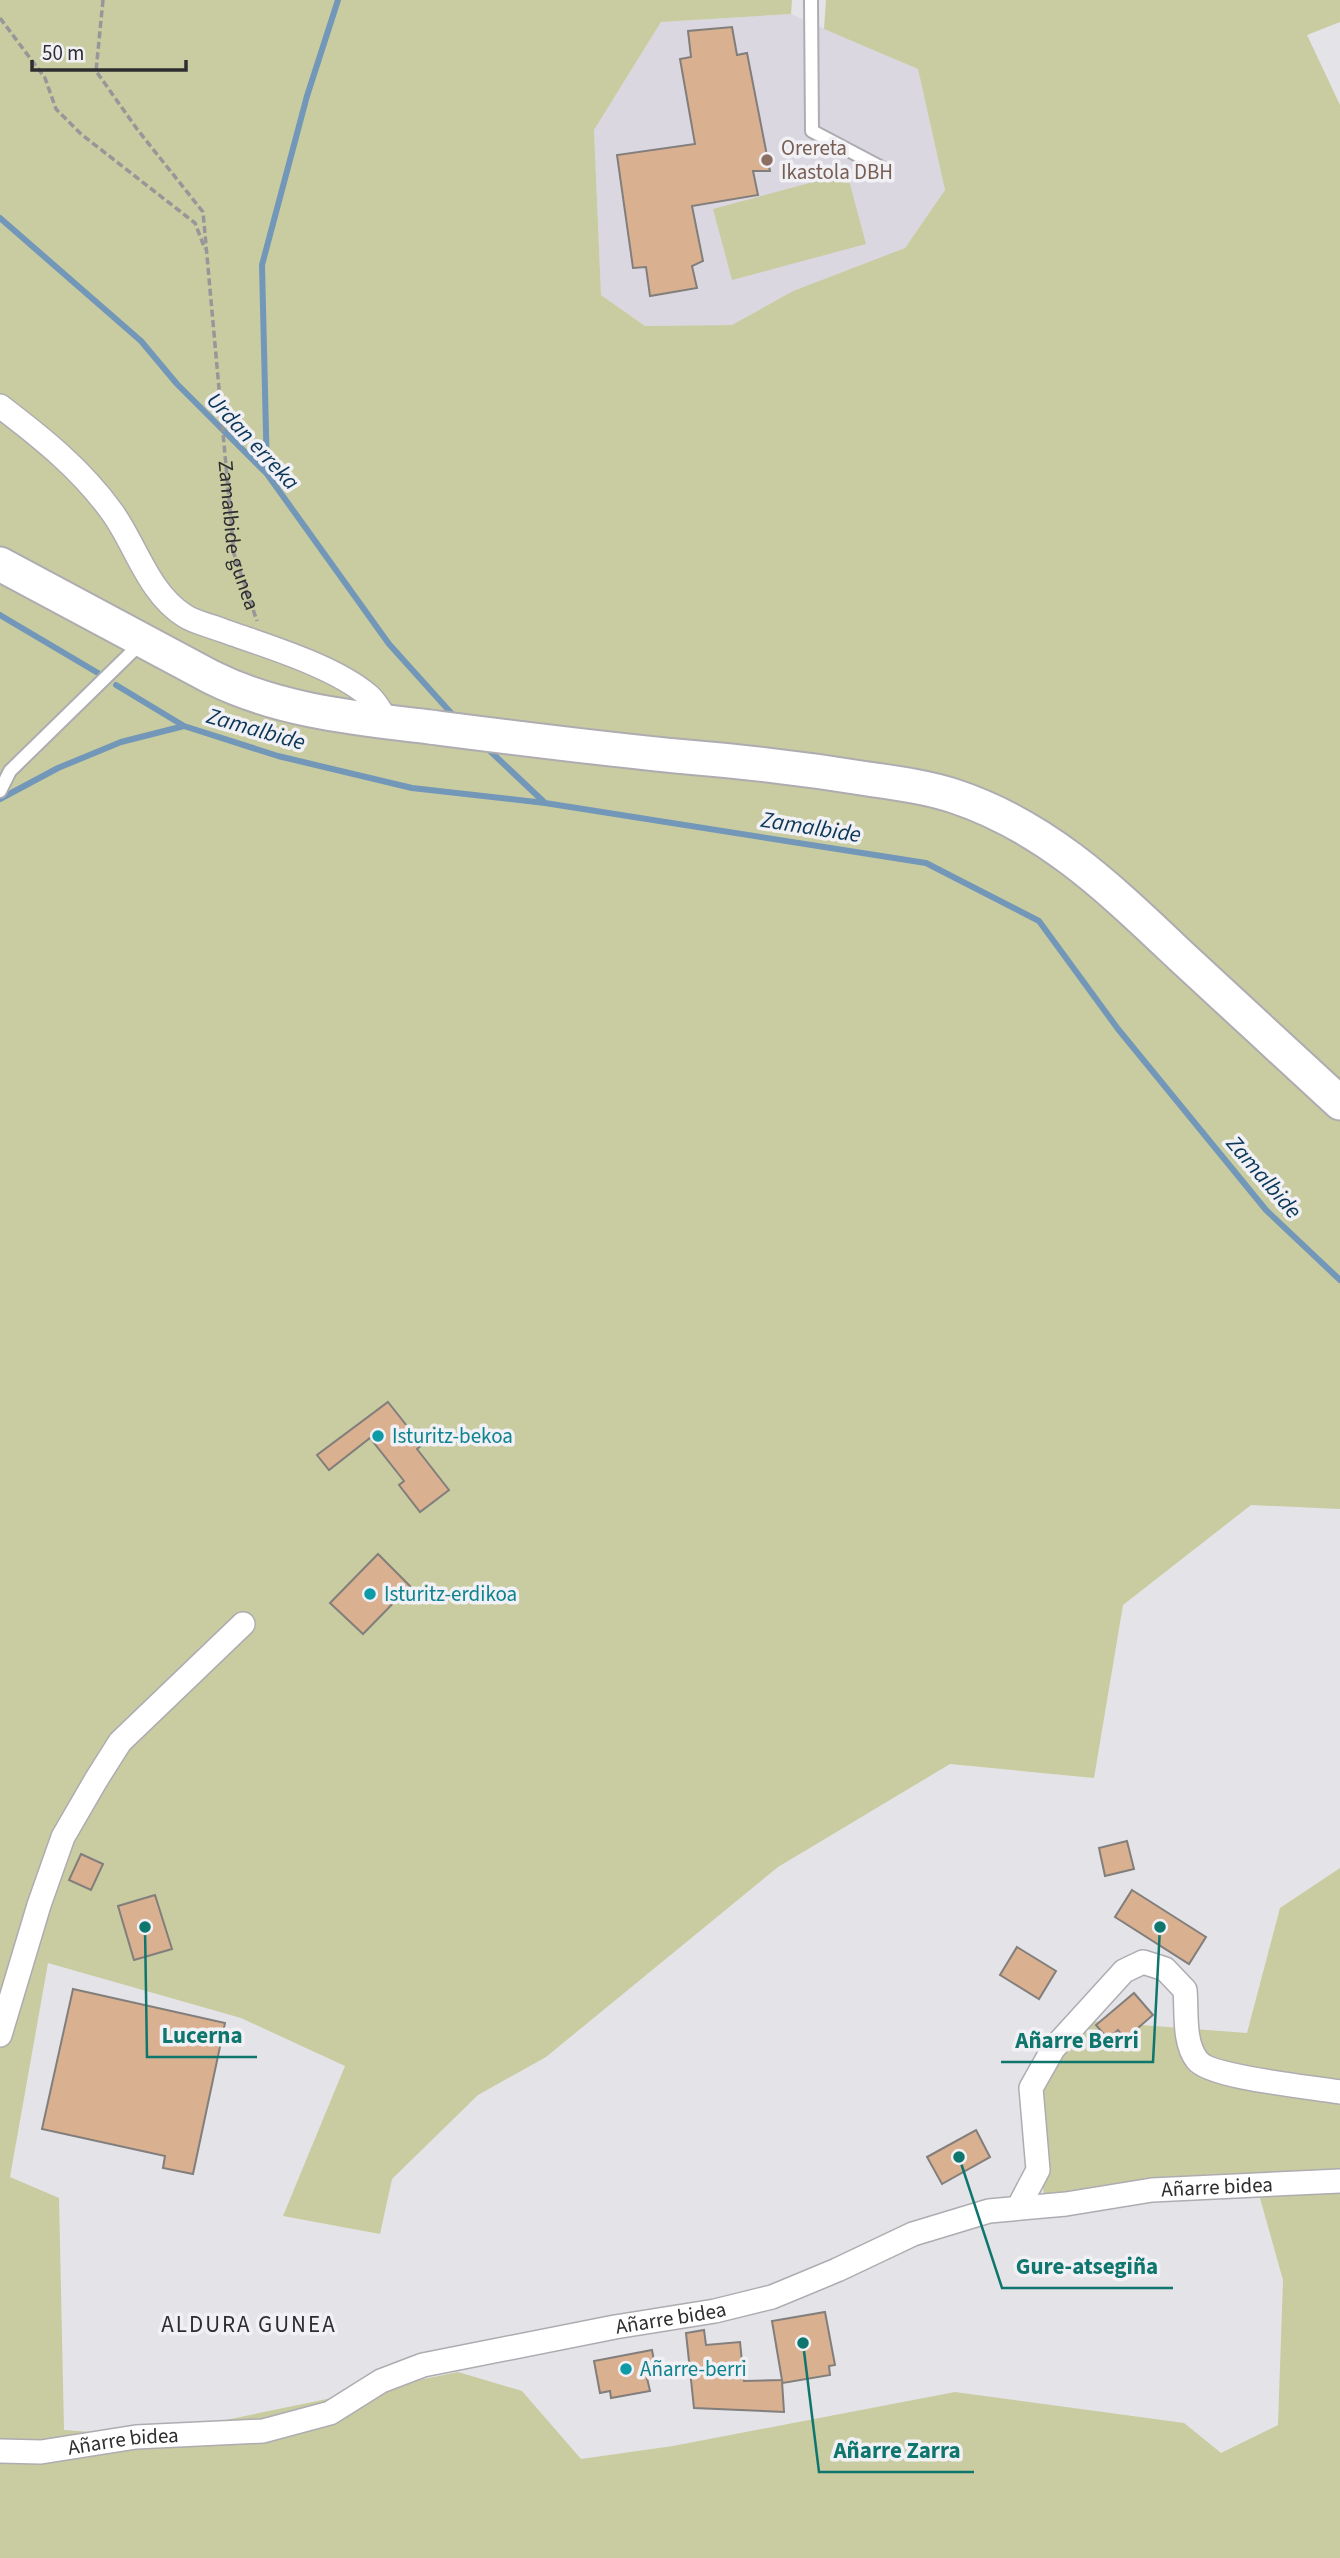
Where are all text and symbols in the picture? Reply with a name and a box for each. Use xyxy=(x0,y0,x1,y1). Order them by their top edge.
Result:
scale bar xyxy=(32,28,186,72)
text: 50 m xyxy=(42,38,84,68)
place label: Orereta Ikastola DBH xyxy=(781,133,893,187)
marker: Orereta Ikastola DBH xyxy=(759,152,775,168)
water label: Urdan erreka xyxy=(199,385,307,497)
street label: Zamalbide gunea xyxy=(211,459,267,614)
water label: Zamalbide xyxy=(202,699,309,759)
water label: Zamalbide xyxy=(758,803,863,851)
water label: Zamalbide xyxy=(1218,1127,1310,1226)
place label: Isturitz-bekoa xyxy=(392,1421,513,1451)
marker: Isturitz-bekoa xyxy=(370,1428,386,1444)
place label: Isturitz-erdikoa xyxy=(384,1579,517,1609)
marker: Isturitz-erdikoa xyxy=(362,1586,378,1602)
callout: Lucerna xyxy=(147,2013,257,2057)
callout: Añarre Berri xyxy=(1001,2018,1153,2062)
text: Lucerna xyxy=(161,2019,243,2052)
text: Añarre Berri xyxy=(1014,2024,1139,2057)
street label: Añarre bidea xyxy=(1161,2169,1274,2205)
callout: Gure-atsegiña xyxy=(1002,2244,1173,2288)
text: Gure-atsegiña xyxy=(1016,2250,1158,2283)
street label: Añarre bidea xyxy=(613,2294,729,2342)
district label: ALDURA GUNEA xyxy=(161,2308,337,2341)
place label: Añarre-berri xyxy=(640,2354,747,2384)
marker: Añarre-berri xyxy=(618,2361,634,2377)
street label: Añarre bidea xyxy=(65,2420,179,2463)
callout: Añarre Zarra xyxy=(819,2428,974,2472)
text: Añarre Zarra xyxy=(832,2434,961,2467)

